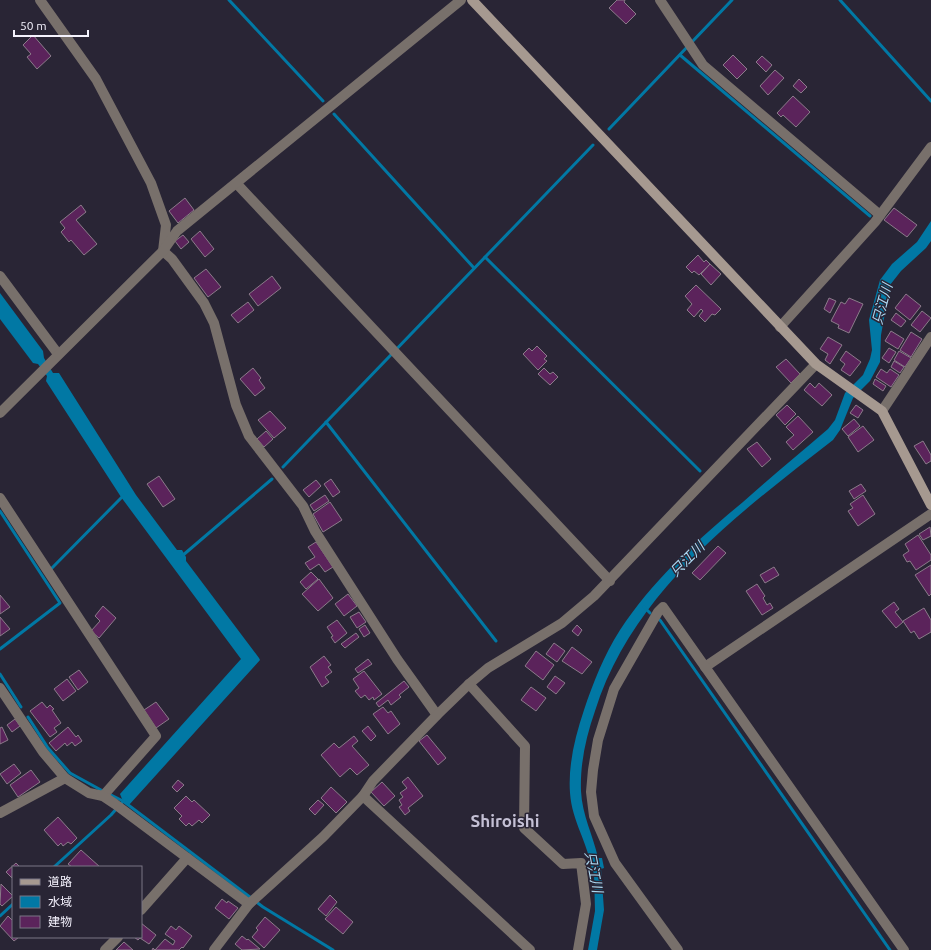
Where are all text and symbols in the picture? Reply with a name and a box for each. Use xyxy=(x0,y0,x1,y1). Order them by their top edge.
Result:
scale bar xyxy=(14,12,88,38)
text: 50 m xyxy=(20,19,47,32)
water label: 只江川 xyxy=(869,280,896,326)
water label: 只江川 xyxy=(666,537,709,580)
district label: Shiroishi xyxy=(471,811,539,830)
water label: 只江川 xyxy=(582,850,606,896)
legend xyxy=(12,866,142,938)
text: 道路 xyxy=(48,875,72,888)
text: 水域 xyxy=(48,895,72,908)
text: 建物 xyxy=(48,915,72,928)

